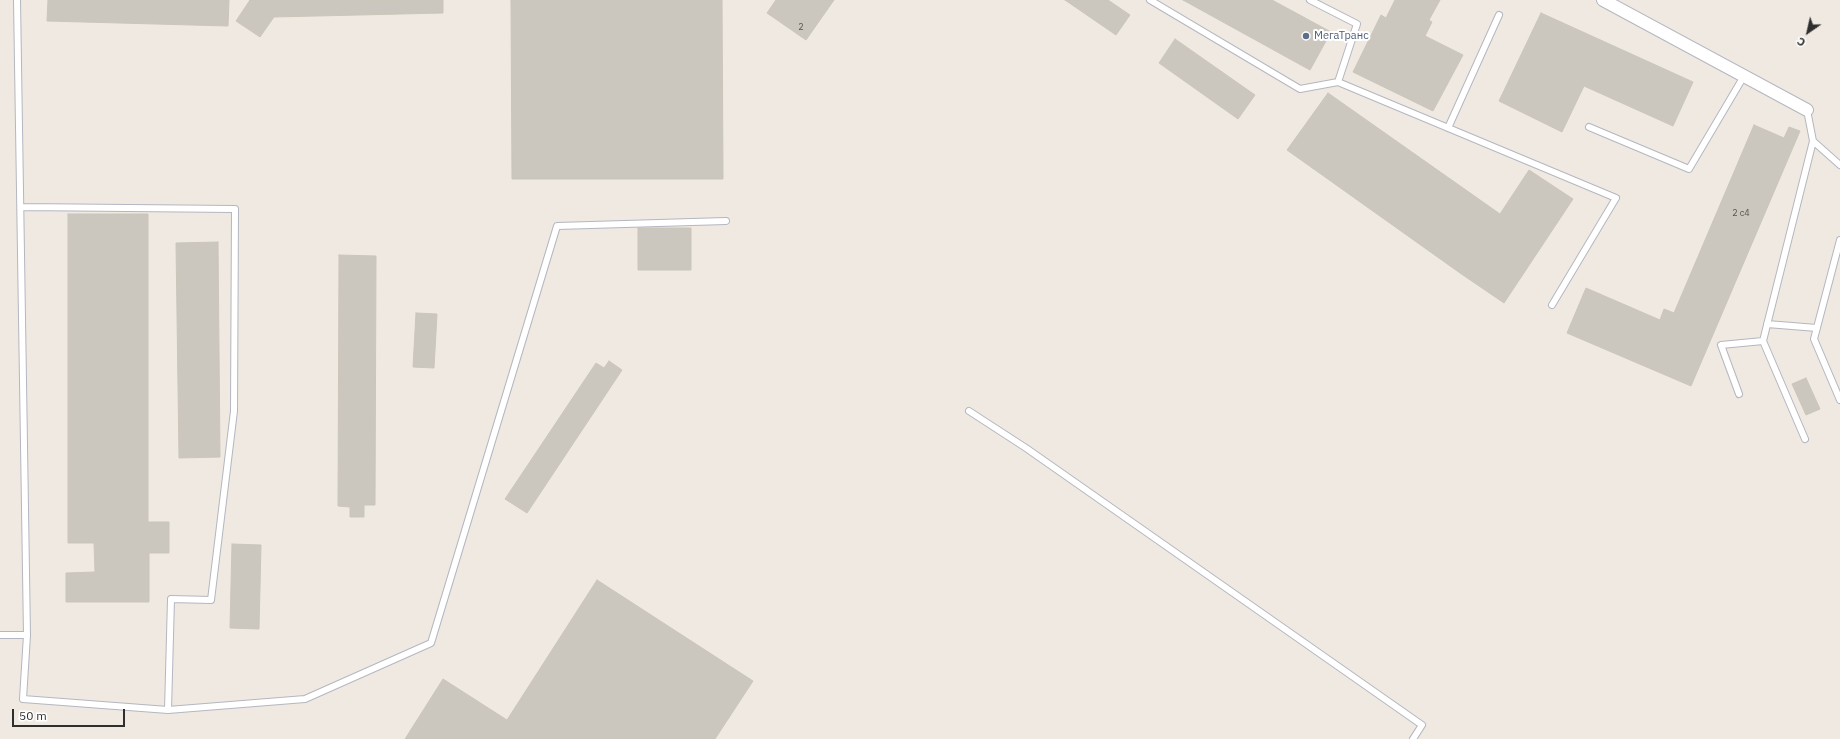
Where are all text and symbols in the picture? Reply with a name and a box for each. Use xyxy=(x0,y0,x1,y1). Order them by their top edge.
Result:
north arrow xyxy=(1788,12,1828,52)
house number: 2 xyxy=(798,22,804,32)
place label: МегаТранс xyxy=(1314,29,1369,43)
marker: МегаТранс xyxy=(1301,31,1311,41)
text: С xyxy=(1794,34,1808,50)
house number: 2 с4 xyxy=(1732,208,1750,218)
scale bar xyxy=(14,701,127,727)
text: 50 m xyxy=(19,708,47,723)

